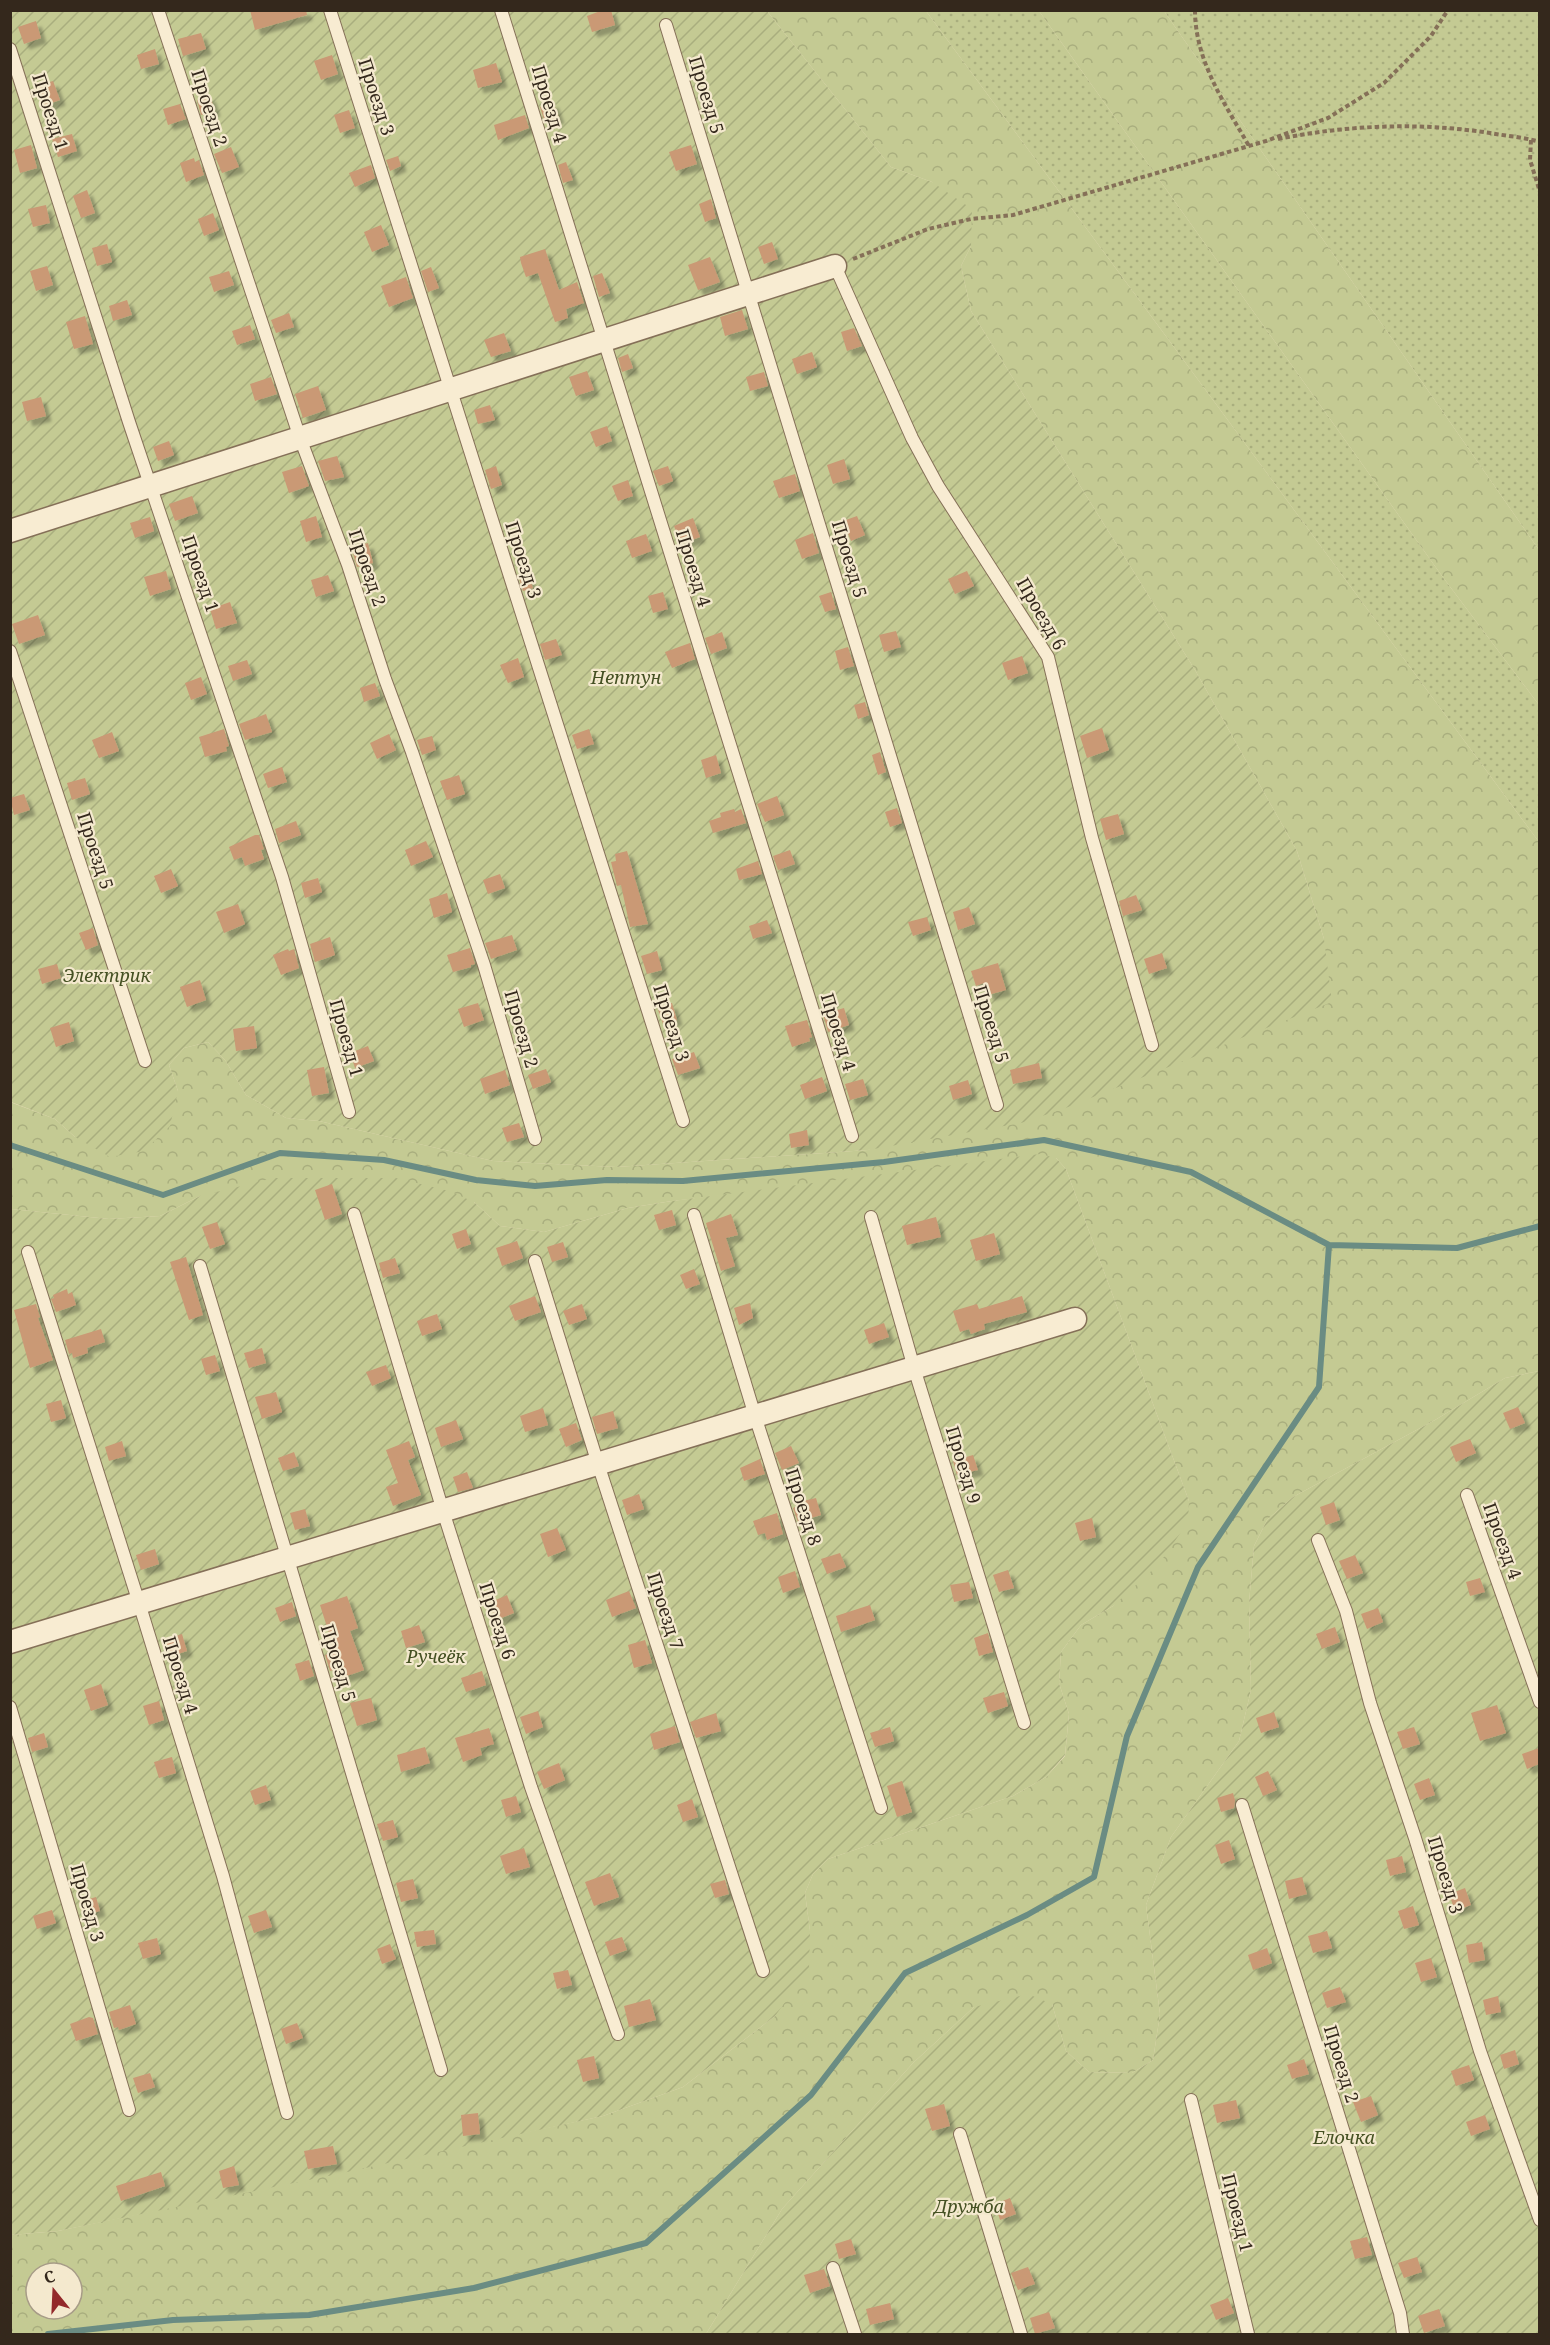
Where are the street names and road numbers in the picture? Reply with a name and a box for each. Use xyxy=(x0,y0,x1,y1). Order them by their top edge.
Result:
street label: Проезд 5 xyxy=(684,53,730,136)
street label: Проезд 3 xyxy=(353,55,401,138)
street label: Проезд 4 xyxy=(527,62,573,145)
street label: Проезд 2 xyxy=(186,66,234,149)
street label: Проезд 1 xyxy=(27,70,75,153)
street label: Проезд 5 xyxy=(827,517,873,600)
street label: Проезд 3 xyxy=(500,518,548,601)
street label: Проезд 2 xyxy=(344,526,392,609)
street label: Проезд 4 xyxy=(671,526,717,609)
street label: Проезд 1 xyxy=(177,532,225,615)
street label: Проезд 6 xyxy=(1011,573,1072,654)
street label: Проезд 5 xyxy=(72,809,120,892)
street label: Проезд 3 xyxy=(648,981,696,1064)
street label: Проезд 5 xyxy=(969,982,1015,1065)
street label: Проезд 2 xyxy=(499,987,545,1071)
street label: Проезд 4 xyxy=(816,990,862,1073)
street label: Проезд 1 xyxy=(324,996,370,1080)
street label: Проезд 9 xyxy=(941,1423,987,1506)
street label: Проезд 8 xyxy=(780,1465,828,1548)
street label: Проезд 4 xyxy=(1478,1499,1528,1582)
street label: Проезд 7 xyxy=(642,1569,690,1652)
street label: Проезд 6 xyxy=(474,1579,522,1662)
street label: Проезд 5 xyxy=(316,1621,362,1704)
street label: Проезд 4 xyxy=(158,1633,204,1716)
street label: Проезд 3 xyxy=(1423,1833,1469,1916)
street label: Проезд 3 xyxy=(65,1861,111,1945)
street label: Проезд 2 xyxy=(1319,2022,1365,2105)
street label: Проезд 1 xyxy=(1217,2171,1259,2254)

